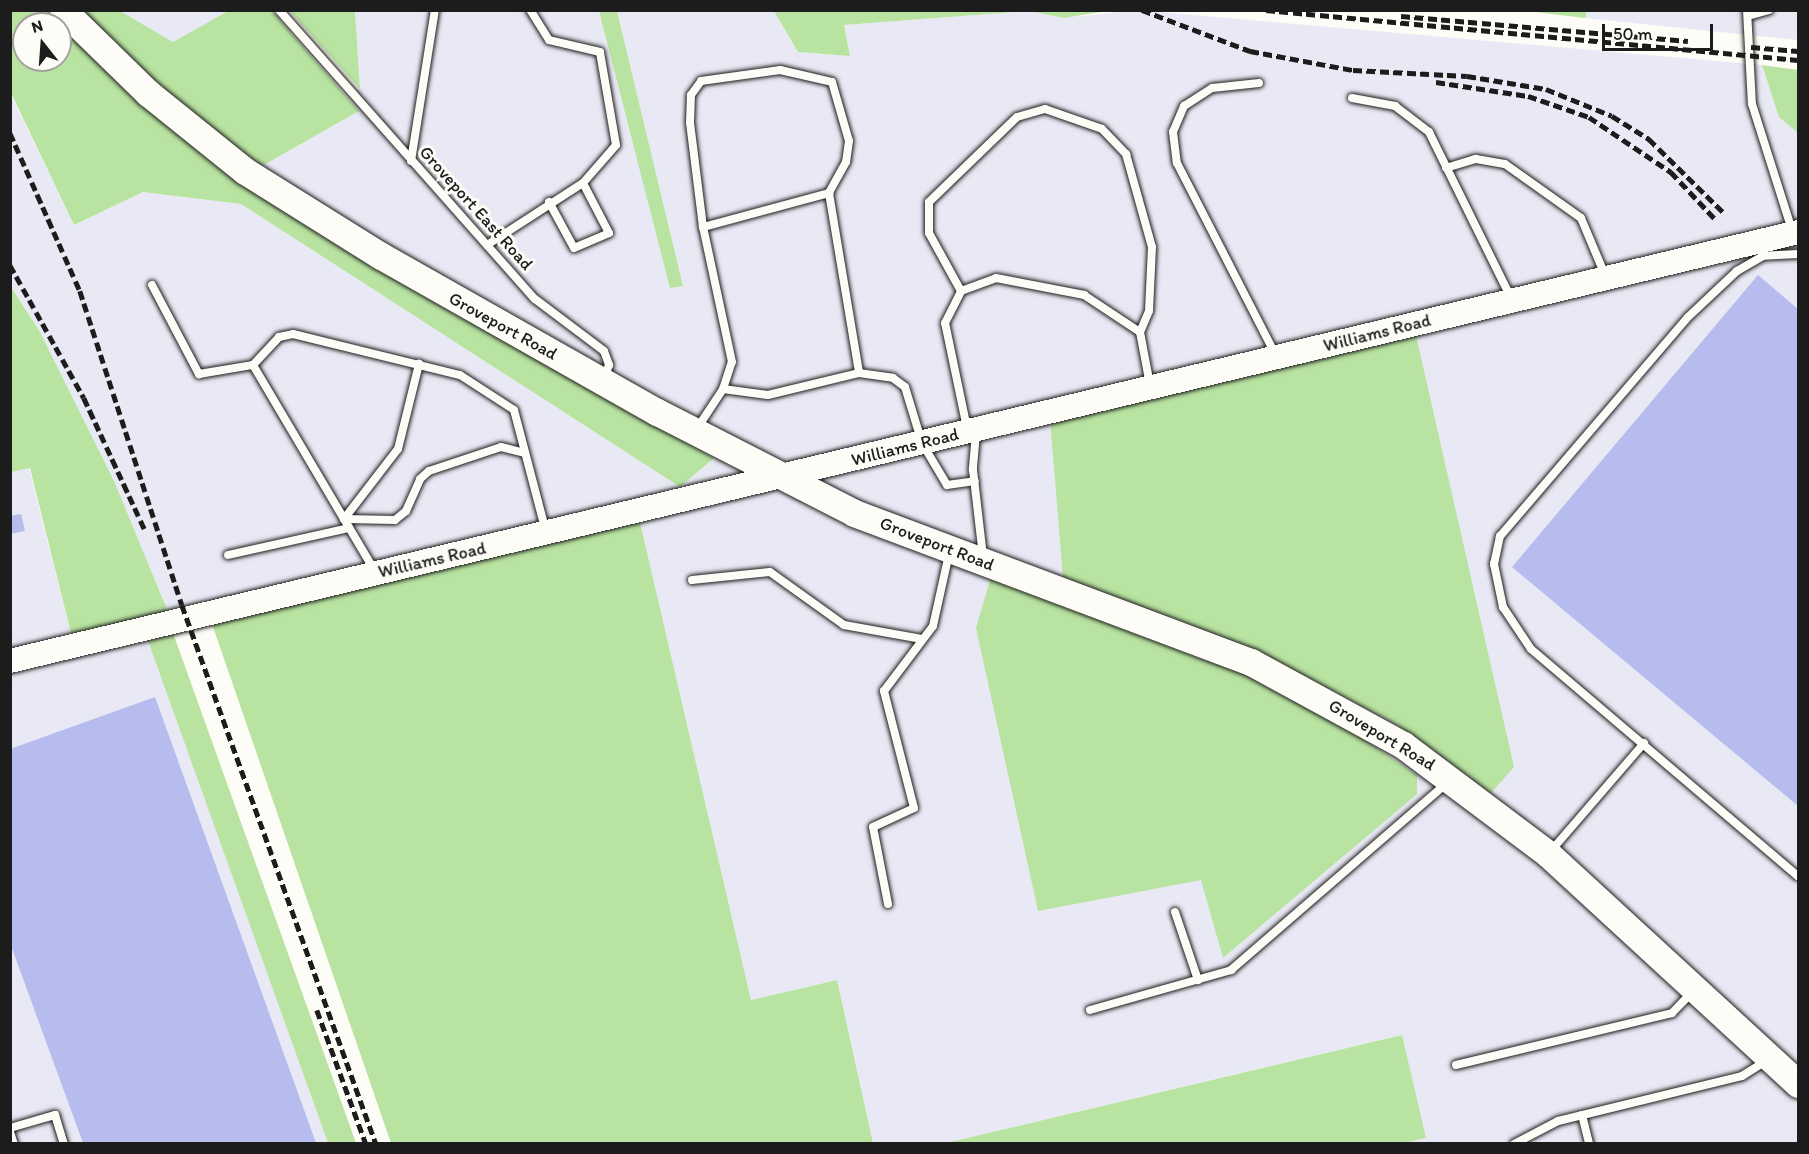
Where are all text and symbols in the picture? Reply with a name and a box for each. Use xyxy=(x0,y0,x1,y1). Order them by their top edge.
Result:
north arrow xyxy=(12,12,72,72)
scale bar xyxy=(1605,12,1716,50)
text: N xyxy=(29,16,45,37)
text: 50 m xyxy=(1613,23,1653,45)
street label: Groveport East Road xyxy=(415,142,537,274)
street label: Groveport Road xyxy=(445,287,561,365)
street label: Williams Road xyxy=(1321,309,1433,357)
street label: Williams Road xyxy=(849,423,961,471)
street label: Groveport Road xyxy=(877,512,997,576)
street label: Williams Road xyxy=(376,537,488,583)
street label: Groveport Road xyxy=(1325,695,1439,775)

